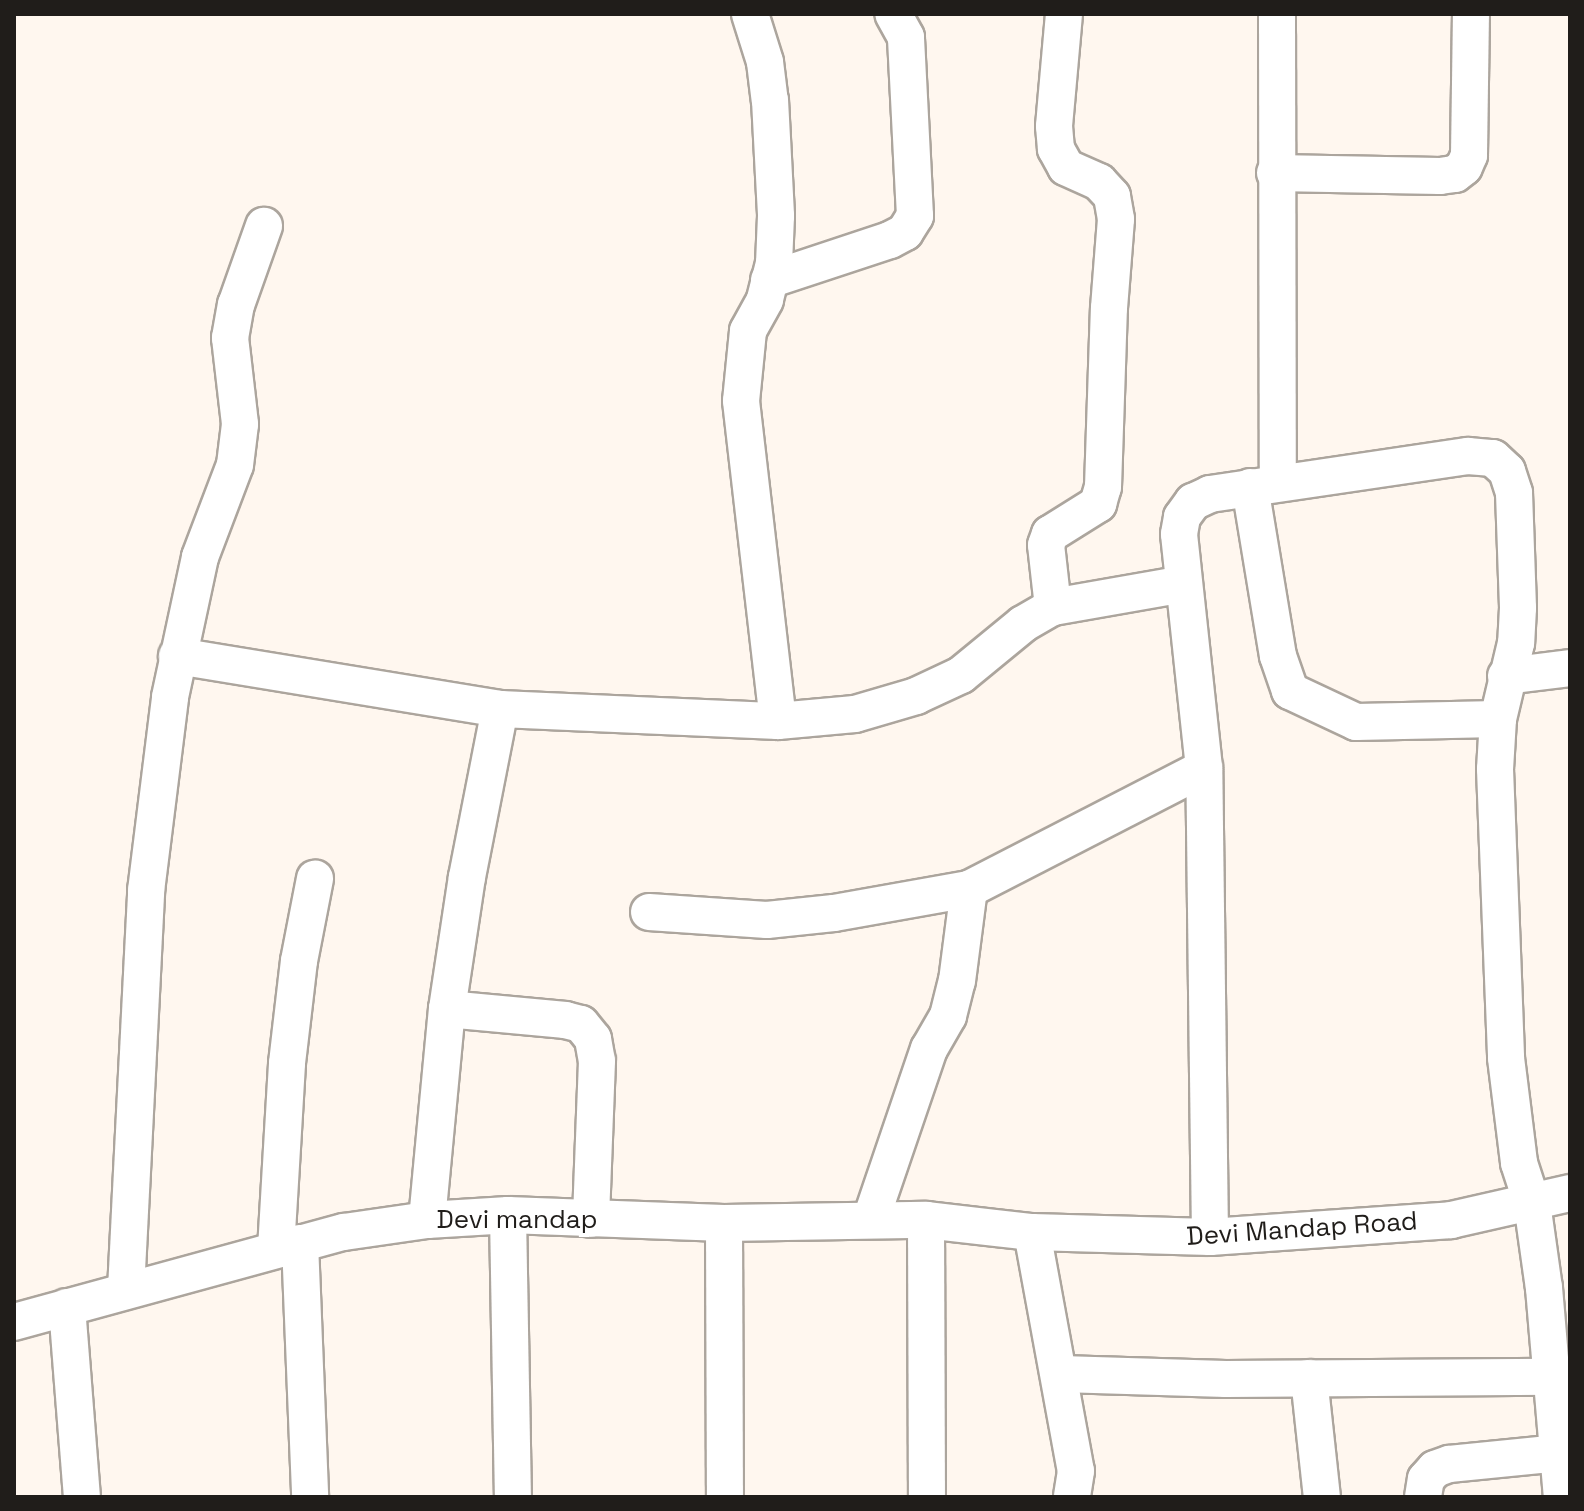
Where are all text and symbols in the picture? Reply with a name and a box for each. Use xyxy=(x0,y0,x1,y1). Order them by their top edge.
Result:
street label: Devi mandap xyxy=(437,1204,597,1236)
street label: Devi Mandap Road xyxy=(1185,1205,1419,1253)

